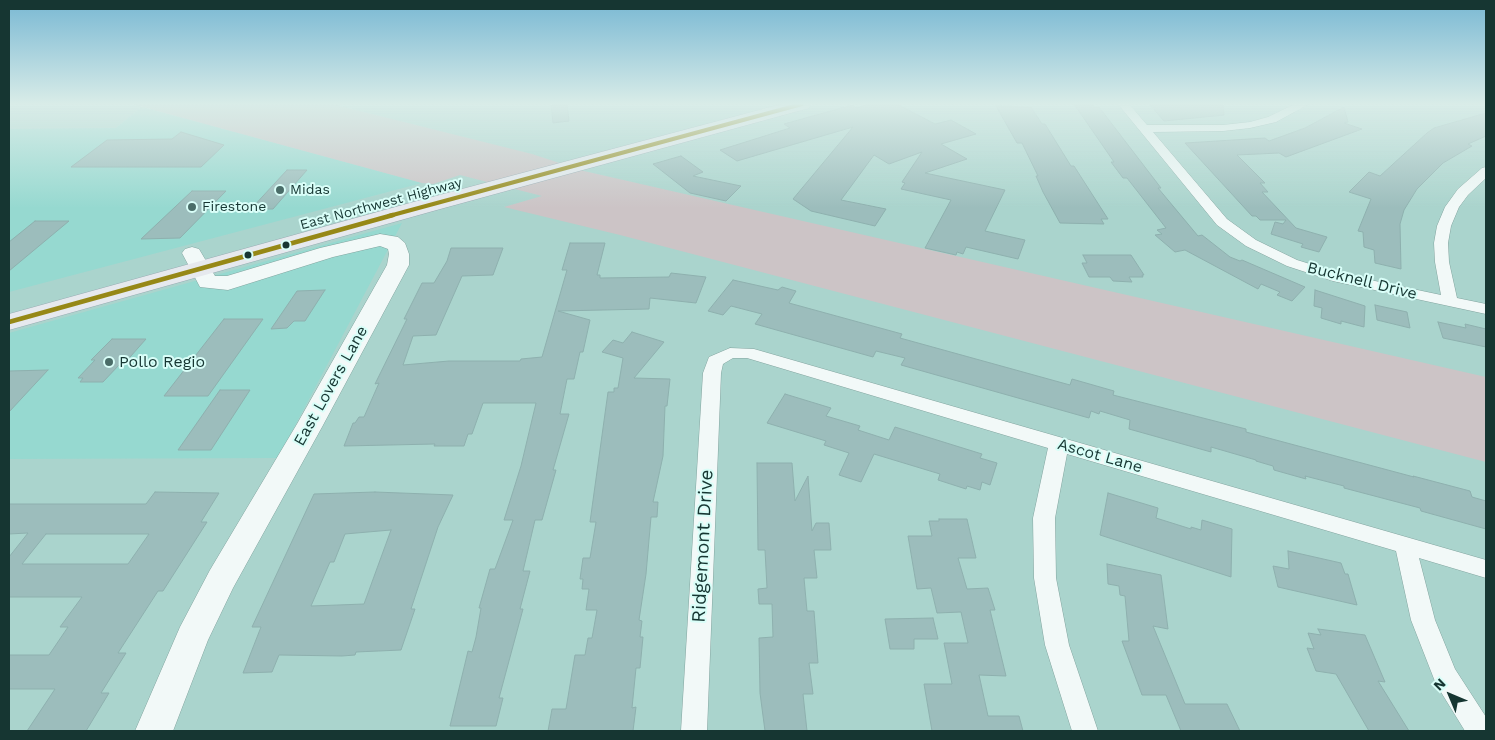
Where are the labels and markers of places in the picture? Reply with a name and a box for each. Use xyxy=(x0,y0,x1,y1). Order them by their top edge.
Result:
place label: Midas xyxy=(290,182,330,198)
marker: Midas xyxy=(274,184,286,196)
place label: Firestone xyxy=(202,199,266,215)
marker: Firestone xyxy=(186,201,198,213)
unlabelled marker xyxy=(281,240,291,250)
unlabelled marker xyxy=(243,250,253,260)
place label: Pollo Regio xyxy=(119,352,205,372)
marker: Pollo Regio xyxy=(103,356,115,368)

